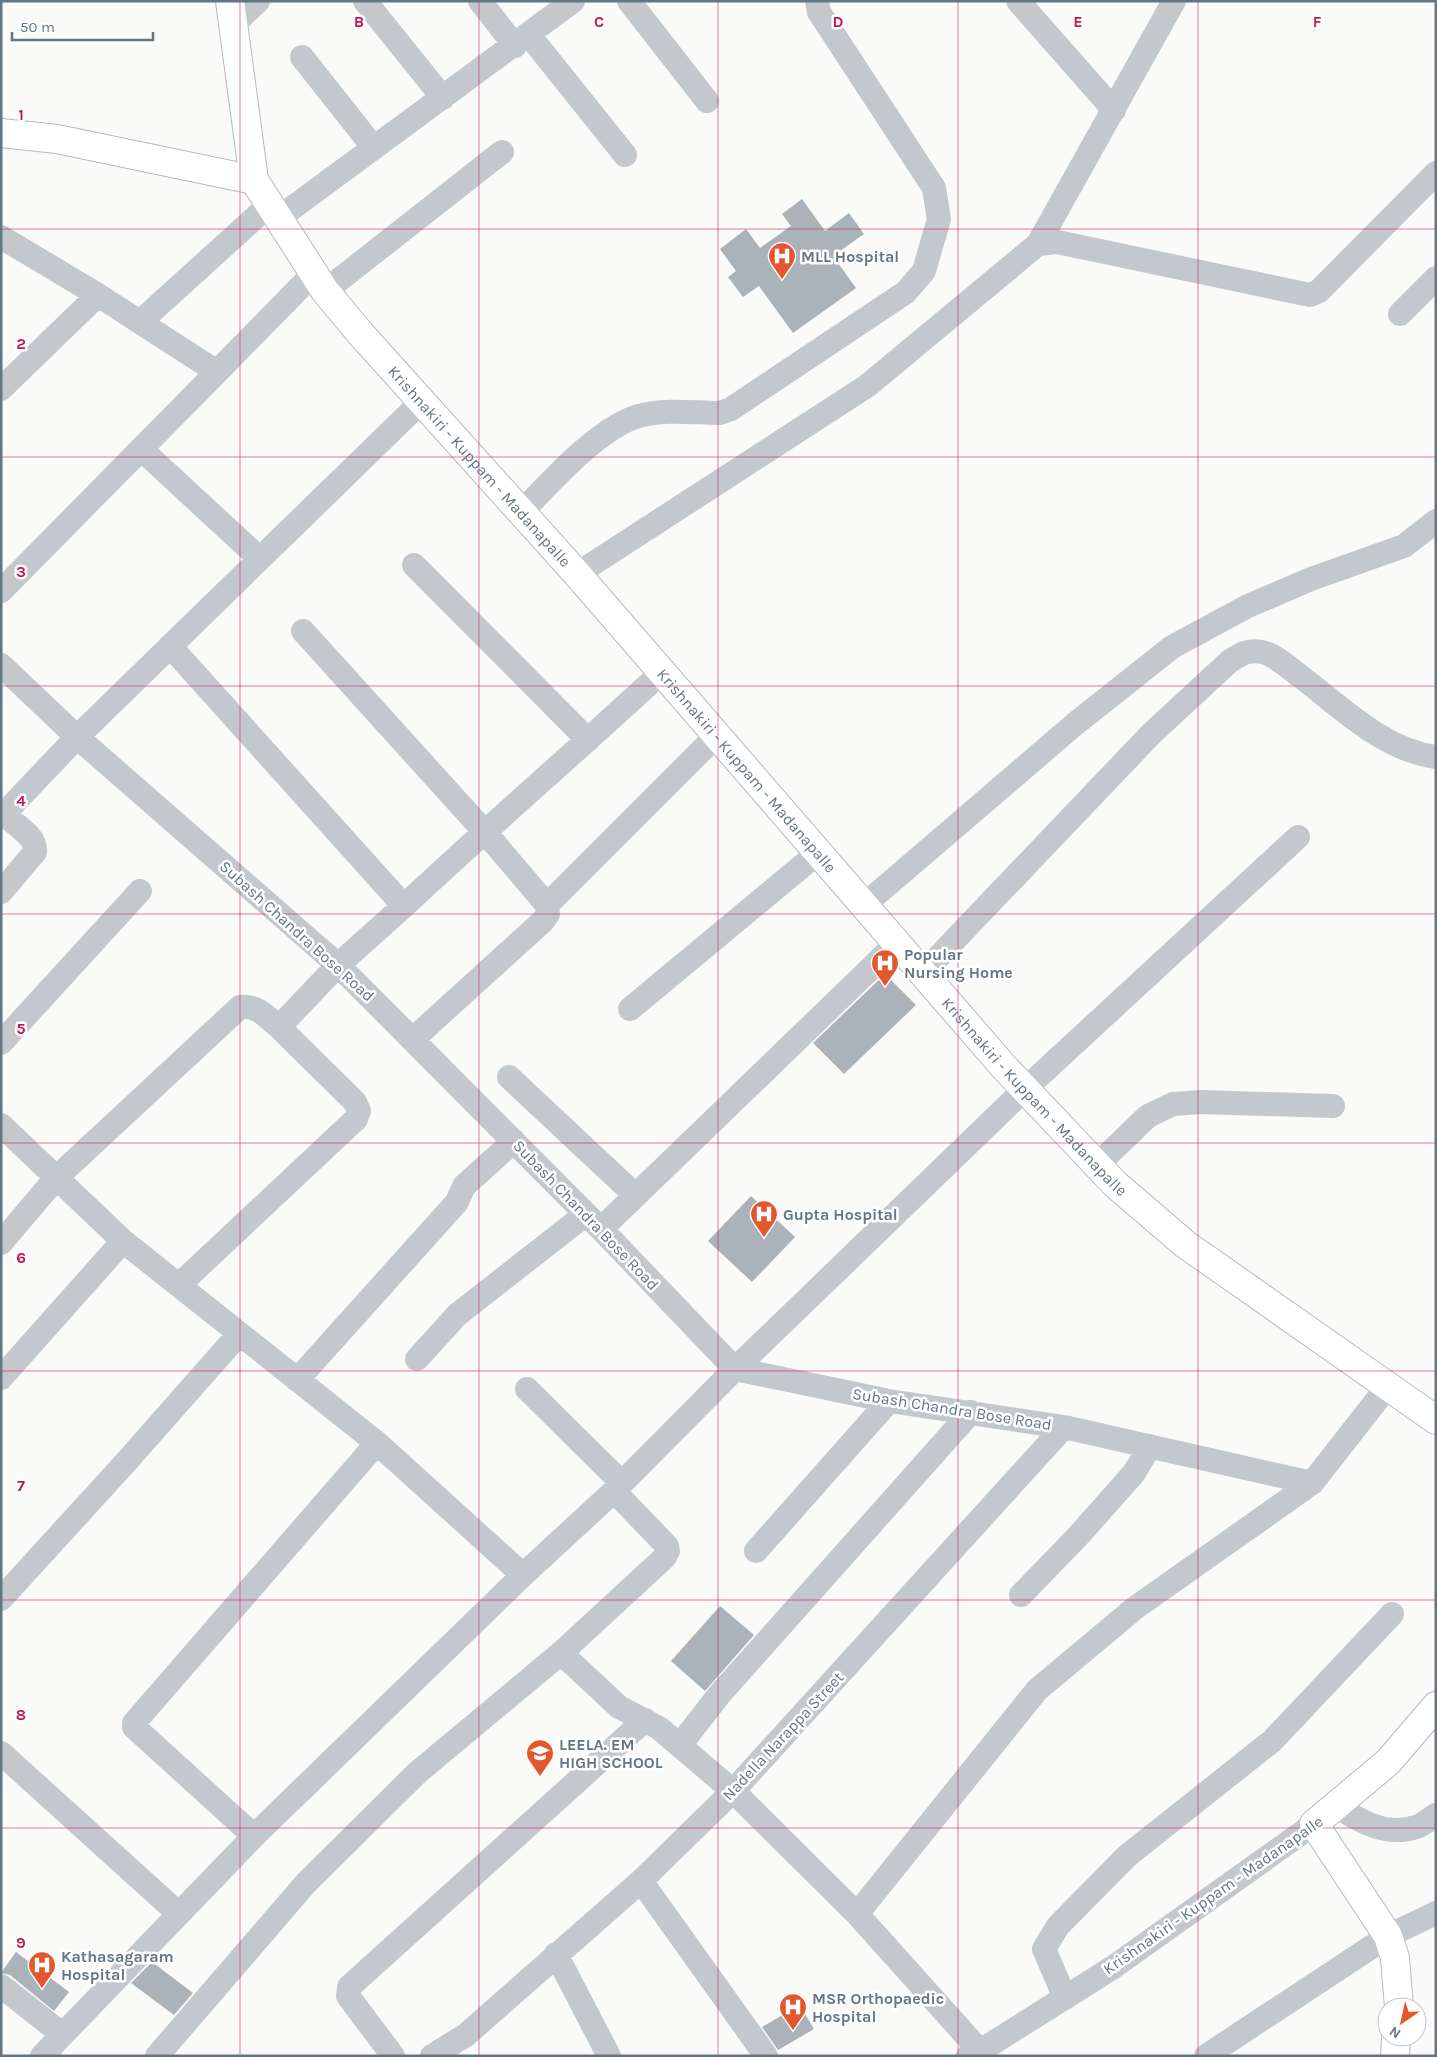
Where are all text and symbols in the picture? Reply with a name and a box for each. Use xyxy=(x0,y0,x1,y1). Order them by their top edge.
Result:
scale bar xyxy=(12,10,154,42)
text: B xyxy=(354,12,364,31)
text: C xyxy=(594,12,604,31)
text: D xyxy=(833,12,844,31)
text: E xyxy=(1073,12,1083,31)
text: F xyxy=(1313,12,1322,31)
text: 50 m xyxy=(20,18,55,36)
text: 1 xyxy=(18,105,24,124)
hospital icon: MLL Hospital xyxy=(767,241,797,280)
place label: MLL Hospital xyxy=(801,247,899,266)
text: 2 xyxy=(16,334,26,353)
street label: Krishnakiri - Kuppam - Madanapalle xyxy=(384,362,575,570)
text: 3 xyxy=(16,562,26,581)
street label: Krishnakiri - Kuppam - Madanapalle xyxy=(653,664,841,876)
text: 4 xyxy=(16,791,26,810)
street label: Subash Chandra Bose Road xyxy=(216,857,378,1005)
place label: Popular Nursing Home xyxy=(904,945,1013,982)
hospital icon: Popular Nursing Home xyxy=(870,948,900,987)
street label: Krishnakiri - Kuppam - Madanapalle xyxy=(938,993,1131,1200)
text: 5 xyxy=(16,1019,26,1038)
street label: Subash Chandra Bose Road xyxy=(509,1136,663,1294)
hospital icon: Gupta Hospital xyxy=(749,1199,779,1238)
place label: Gupta Hospital xyxy=(783,1205,898,1224)
text: 6 xyxy=(16,1248,26,1267)
street label: Subash Chandra Bose Road xyxy=(851,1384,1053,1434)
text: 7 xyxy=(17,1476,25,1495)
street label: Nadella Narappa Street xyxy=(719,1668,847,1804)
text: 8 xyxy=(16,1705,26,1724)
place label: LEELA. EM HIGH SCHOOL xyxy=(559,1735,663,1772)
school or university icon: LEELA. EM HIGH SCHOOL xyxy=(525,1738,555,1777)
street label: Krishnakiri - Kuppam - Madanapalle xyxy=(1099,1812,1327,1978)
text: 9 xyxy=(16,1933,26,1952)
place label: Kathasagaram Hospital xyxy=(61,1947,174,1984)
hospital icon: Kathasagaram Hospital xyxy=(27,1950,57,1989)
place label: MSR Orthopaedic Hospital xyxy=(812,1989,944,2026)
hospital icon: MSR Orthopaedic Hospital xyxy=(778,1992,808,2031)
north arrow xyxy=(1377,1997,1427,2047)
text: N xyxy=(1386,2023,1404,2042)

